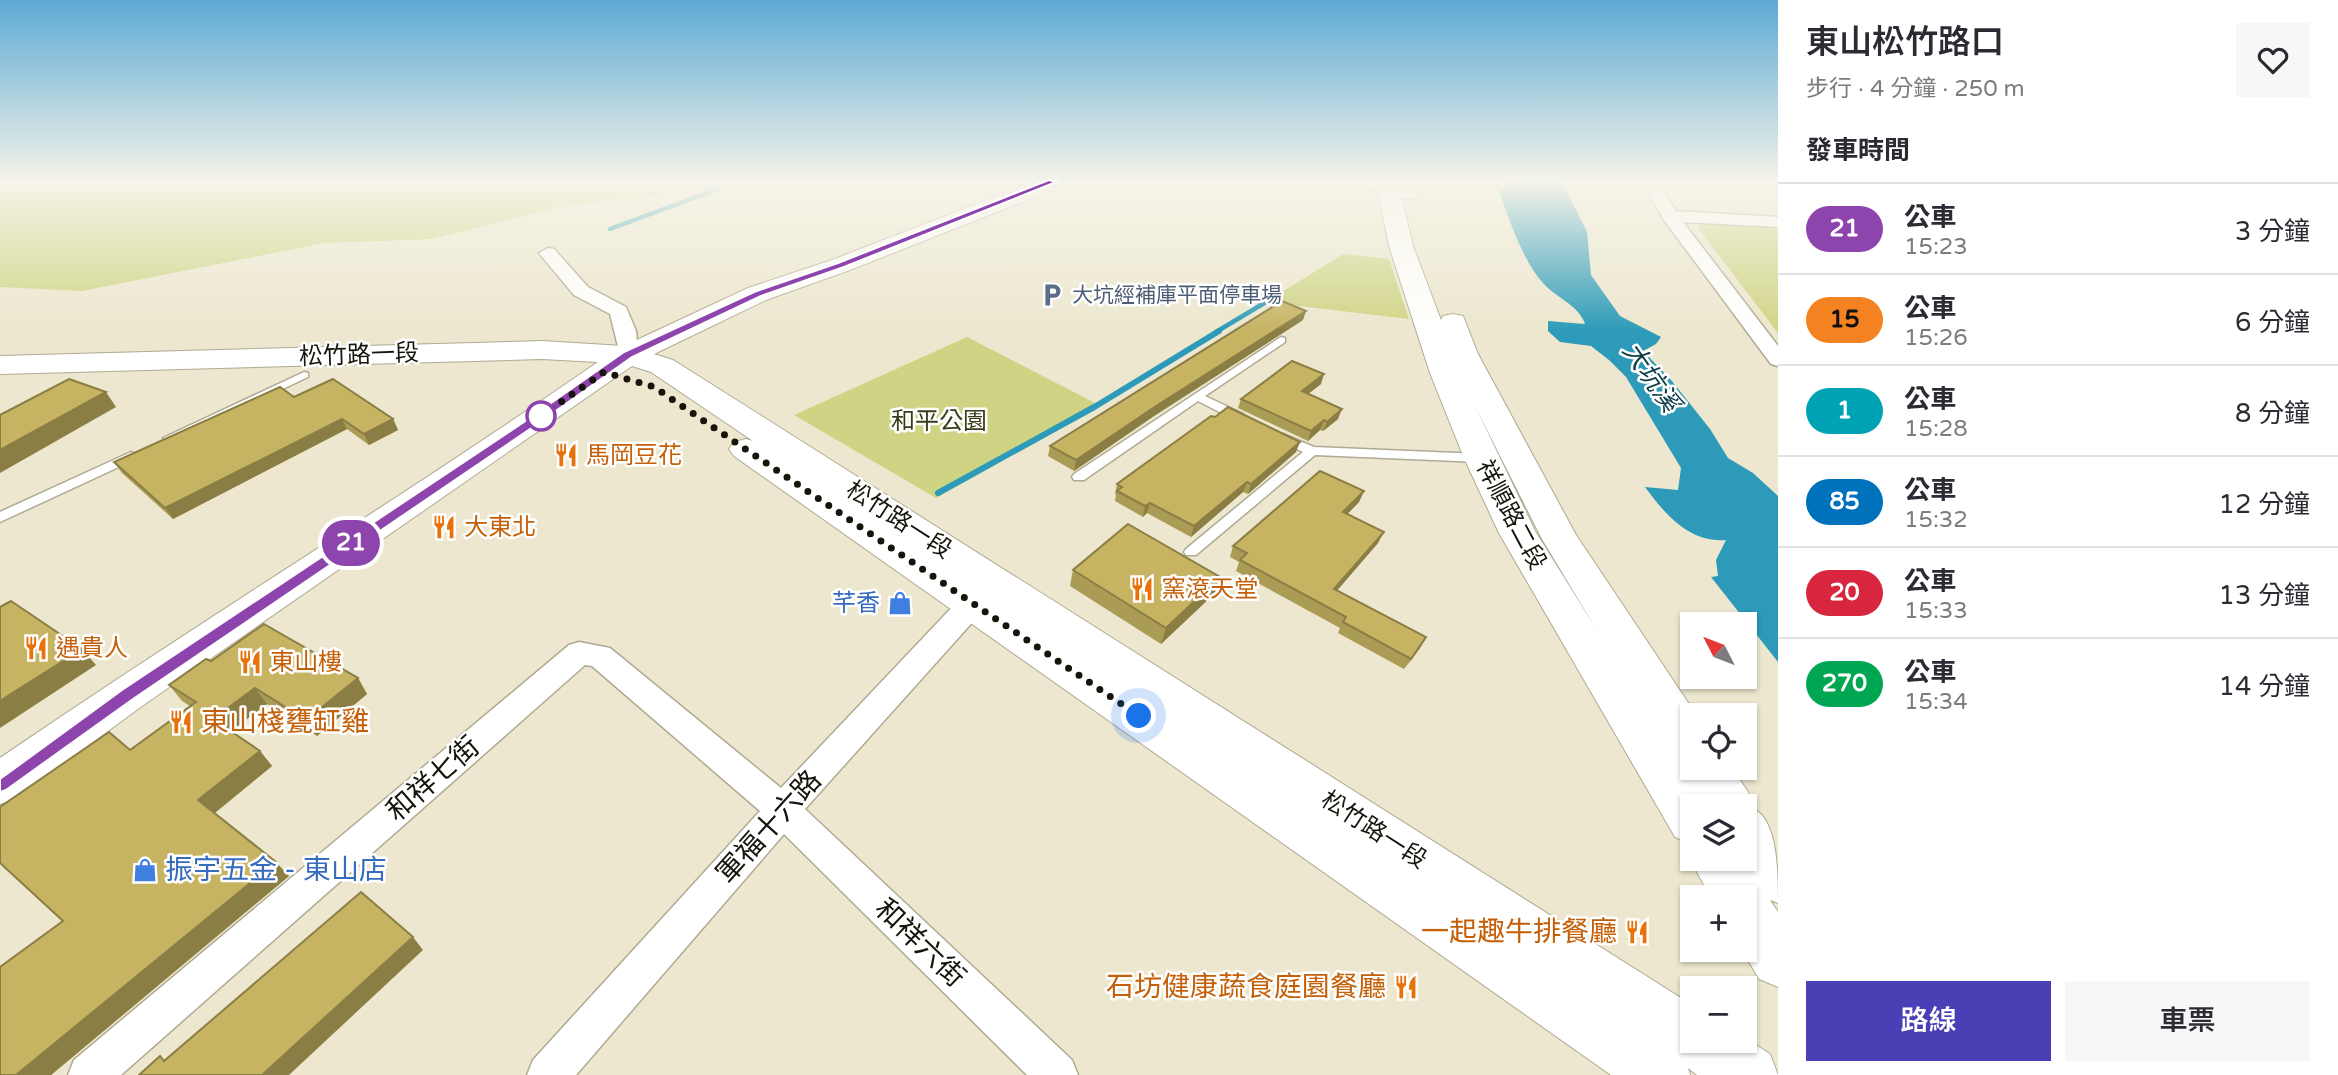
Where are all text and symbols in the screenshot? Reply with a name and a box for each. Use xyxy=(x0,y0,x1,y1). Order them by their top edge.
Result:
text: 東山松竹路口 xyxy=(1806,23,2004,62)
button: heart xyxy=(2236,23,2310,97)
text: 步行 · 4 分鐘 · 250 m xyxy=(1806,75,2025,103)
text: 發車時間 xyxy=(1806,135,1910,166)
text: 公車 xyxy=(1904,202,1956,233)
text: 21 xyxy=(1829,214,1860,243)
text: 3 分鐘 xyxy=(2235,216,2310,247)
text: 15:23 xyxy=(1904,233,1968,261)
parking icon: 大坑經補庫平面停車場 xyxy=(1038,281,1066,309)
place label: 大坑經補庫平面停車場 xyxy=(1072,283,1282,308)
text: 公車 xyxy=(1904,293,1956,324)
text: 15 xyxy=(1829,305,1860,334)
text: 6 分鐘 xyxy=(2235,307,2310,338)
text: 15:26 xyxy=(1904,324,1968,352)
water label: 大坑溪 xyxy=(1616,336,1688,421)
street label: 松竹路一段 xyxy=(299,338,419,372)
text: 公車 xyxy=(1904,384,1956,415)
text: 1 xyxy=(1837,396,1852,425)
text: 8 分鐘 xyxy=(2235,398,2310,429)
unlabelled marker xyxy=(526,401,556,431)
park label: 和平公園 xyxy=(891,407,987,436)
text: 15:28 xyxy=(1904,415,1968,443)
restaurant icon: 馬岡豆花 xyxy=(552,441,580,469)
place label: 馬岡豆花 xyxy=(586,441,682,470)
street label: 祥順路二段 xyxy=(1470,455,1552,575)
street label: 松竹路一段 xyxy=(841,475,957,565)
text: 公車 xyxy=(1904,475,1956,506)
text: 85 xyxy=(1829,487,1860,516)
text: 12 分鐘 xyxy=(2219,489,2310,520)
text: 15:32 xyxy=(1904,506,1968,534)
restaurant icon: 大東北 xyxy=(430,513,458,541)
place label: 大東北 xyxy=(464,513,536,542)
line badge: 21 xyxy=(320,520,382,566)
text: 21 xyxy=(336,528,366,557)
text: 公車 xyxy=(1904,566,1956,597)
restaurant icon: 窯滾天堂 xyxy=(1128,575,1156,603)
place label: 窯滾天堂 xyxy=(1162,575,1258,604)
text: 20 xyxy=(1829,578,1860,607)
text: 13 分鐘 xyxy=(2219,580,2310,611)
place label: 芊香 xyxy=(832,589,880,618)
shop icon: 芊香 xyxy=(886,589,914,617)
text: 15:33 xyxy=(1904,597,1968,625)
north arrow xyxy=(1680,612,1757,690)
map controls xyxy=(1680,612,1757,1053)
restaurant icon: 遇貴人 xyxy=(22,634,50,662)
place label: 遇貴人 xyxy=(56,634,128,663)
restaurant icon: 東山樓 xyxy=(236,648,264,676)
place label: 東山樓 xyxy=(270,648,342,677)
text: 公車 xyxy=(1904,657,1956,688)
text: 270 xyxy=(1822,669,1867,698)
text: 14 分鐘 xyxy=(2219,671,2310,702)
text: 15:34 xyxy=(1904,688,1968,716)
your location xyxy=(1121,698,1156,733)
button: locate xyxy=(1680,703,1757,780)
place label: 東山棧甕缸雞 xyxy=(201,705,369,739)
restaurant icon: 東山棧甕缸雞 xyxy=(167,708,195,736)
street label: 和祥七街 xyxy=(380,729,486,829)
street label: 軍福十六路 xyxy=(710,764,828,890)
street label: 松竹路一段 xyxy=(1316,785,1432,875)
button: layers xyxy=(1680,794,1757,871)
place label: 振宇五金 - 東山店 xyxy=(165,853,387,887)
shop icon: 振宇五金 - 東山店 xyxy=(131,856,159,884)
button: + xyxy=(1680,885,1757,962)
street label: 和祥六街 xyxy=(868,892,972,994)
place label: 一起趣牛排餐廳 xyxy=(1421,915,1617,949)
restaurant icon: 一起趣牛排餐廳 xyxy=(1623,918,1651,946)
place label: 石坊健康蔬食庭園餐廳 xyxy=(1106,970,1386,1004)
restaurant icon: 石坊健康蔬食庭園餐廳 xyxy=(1392,973,1420,1001)
button: − xyxy=(1680,976,1757,1053)
button: 路線 xyxy=(1806,981,2051,1061)
button: 車票 xyxy=(2065,981,2310,1061)

